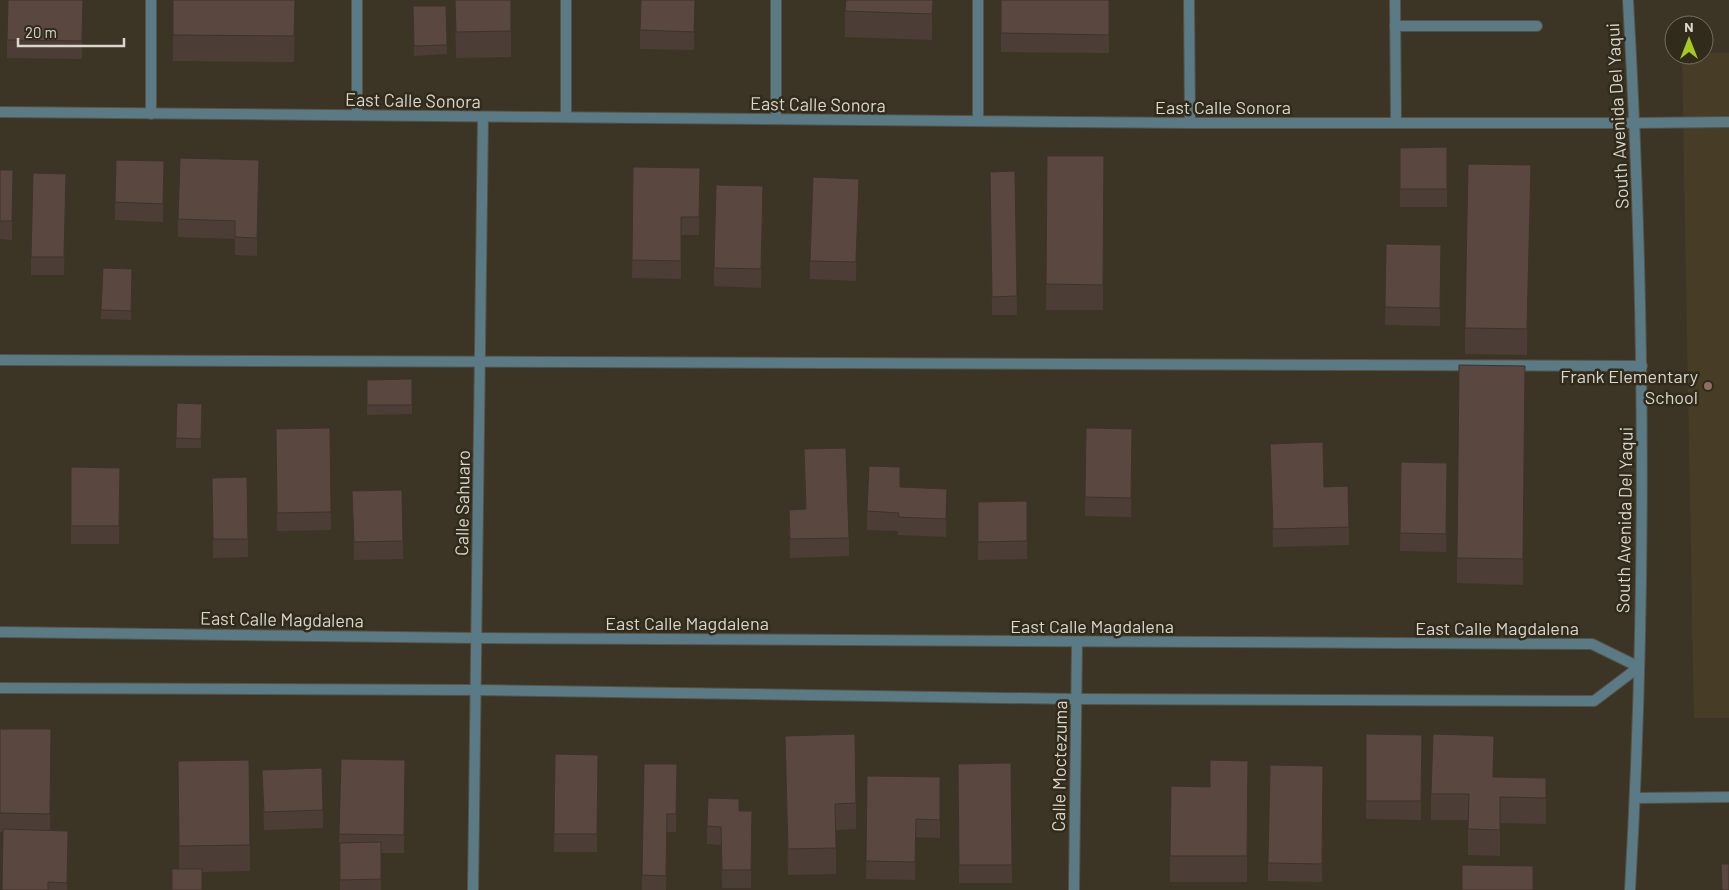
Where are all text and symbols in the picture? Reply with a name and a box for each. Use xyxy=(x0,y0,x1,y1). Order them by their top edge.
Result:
scale bar xyxy=(18,15,124,47)
north arrow xyxy=(1664,15,1714,65)
text: N xyxy=(1684,18,1694,35)
street label: South Avenida Del Yaqui xyxy=(1601,22,1633,210)
text: 20 m xyxy=(25,23,57,41)
street label: East Calle Sonora xyxy=(345,88,481,112)
street label: East Calle Sonora xyxy=(750,92,886,116)
street label: East Calle Sonora xyxy=(1155,96,1291,118)
place label: Frank Elementary School xyxy=(1560,365,1698,408)
marker: Frank Elementary School xyxy=(1702,380,1714,392)
street label: South Avenida Del Yaqui xyxy=(1611,427,1637,613)
street label: Calle Sahuaro xyxy=(450,450,474,556)
street label: East Calle Magdalena xyxy=(200,607,364,631)
street label: East Calle Magdalena xyxy=(605,612,769,634)
street label: East Calle Magdalena xyxy=(1010,615,1174,637)
street label: East Calle Magdalena xyxy=(1415,617,1579,639)
street label: Calle Moctezuma xyxy=(1047,700,1071,832)

